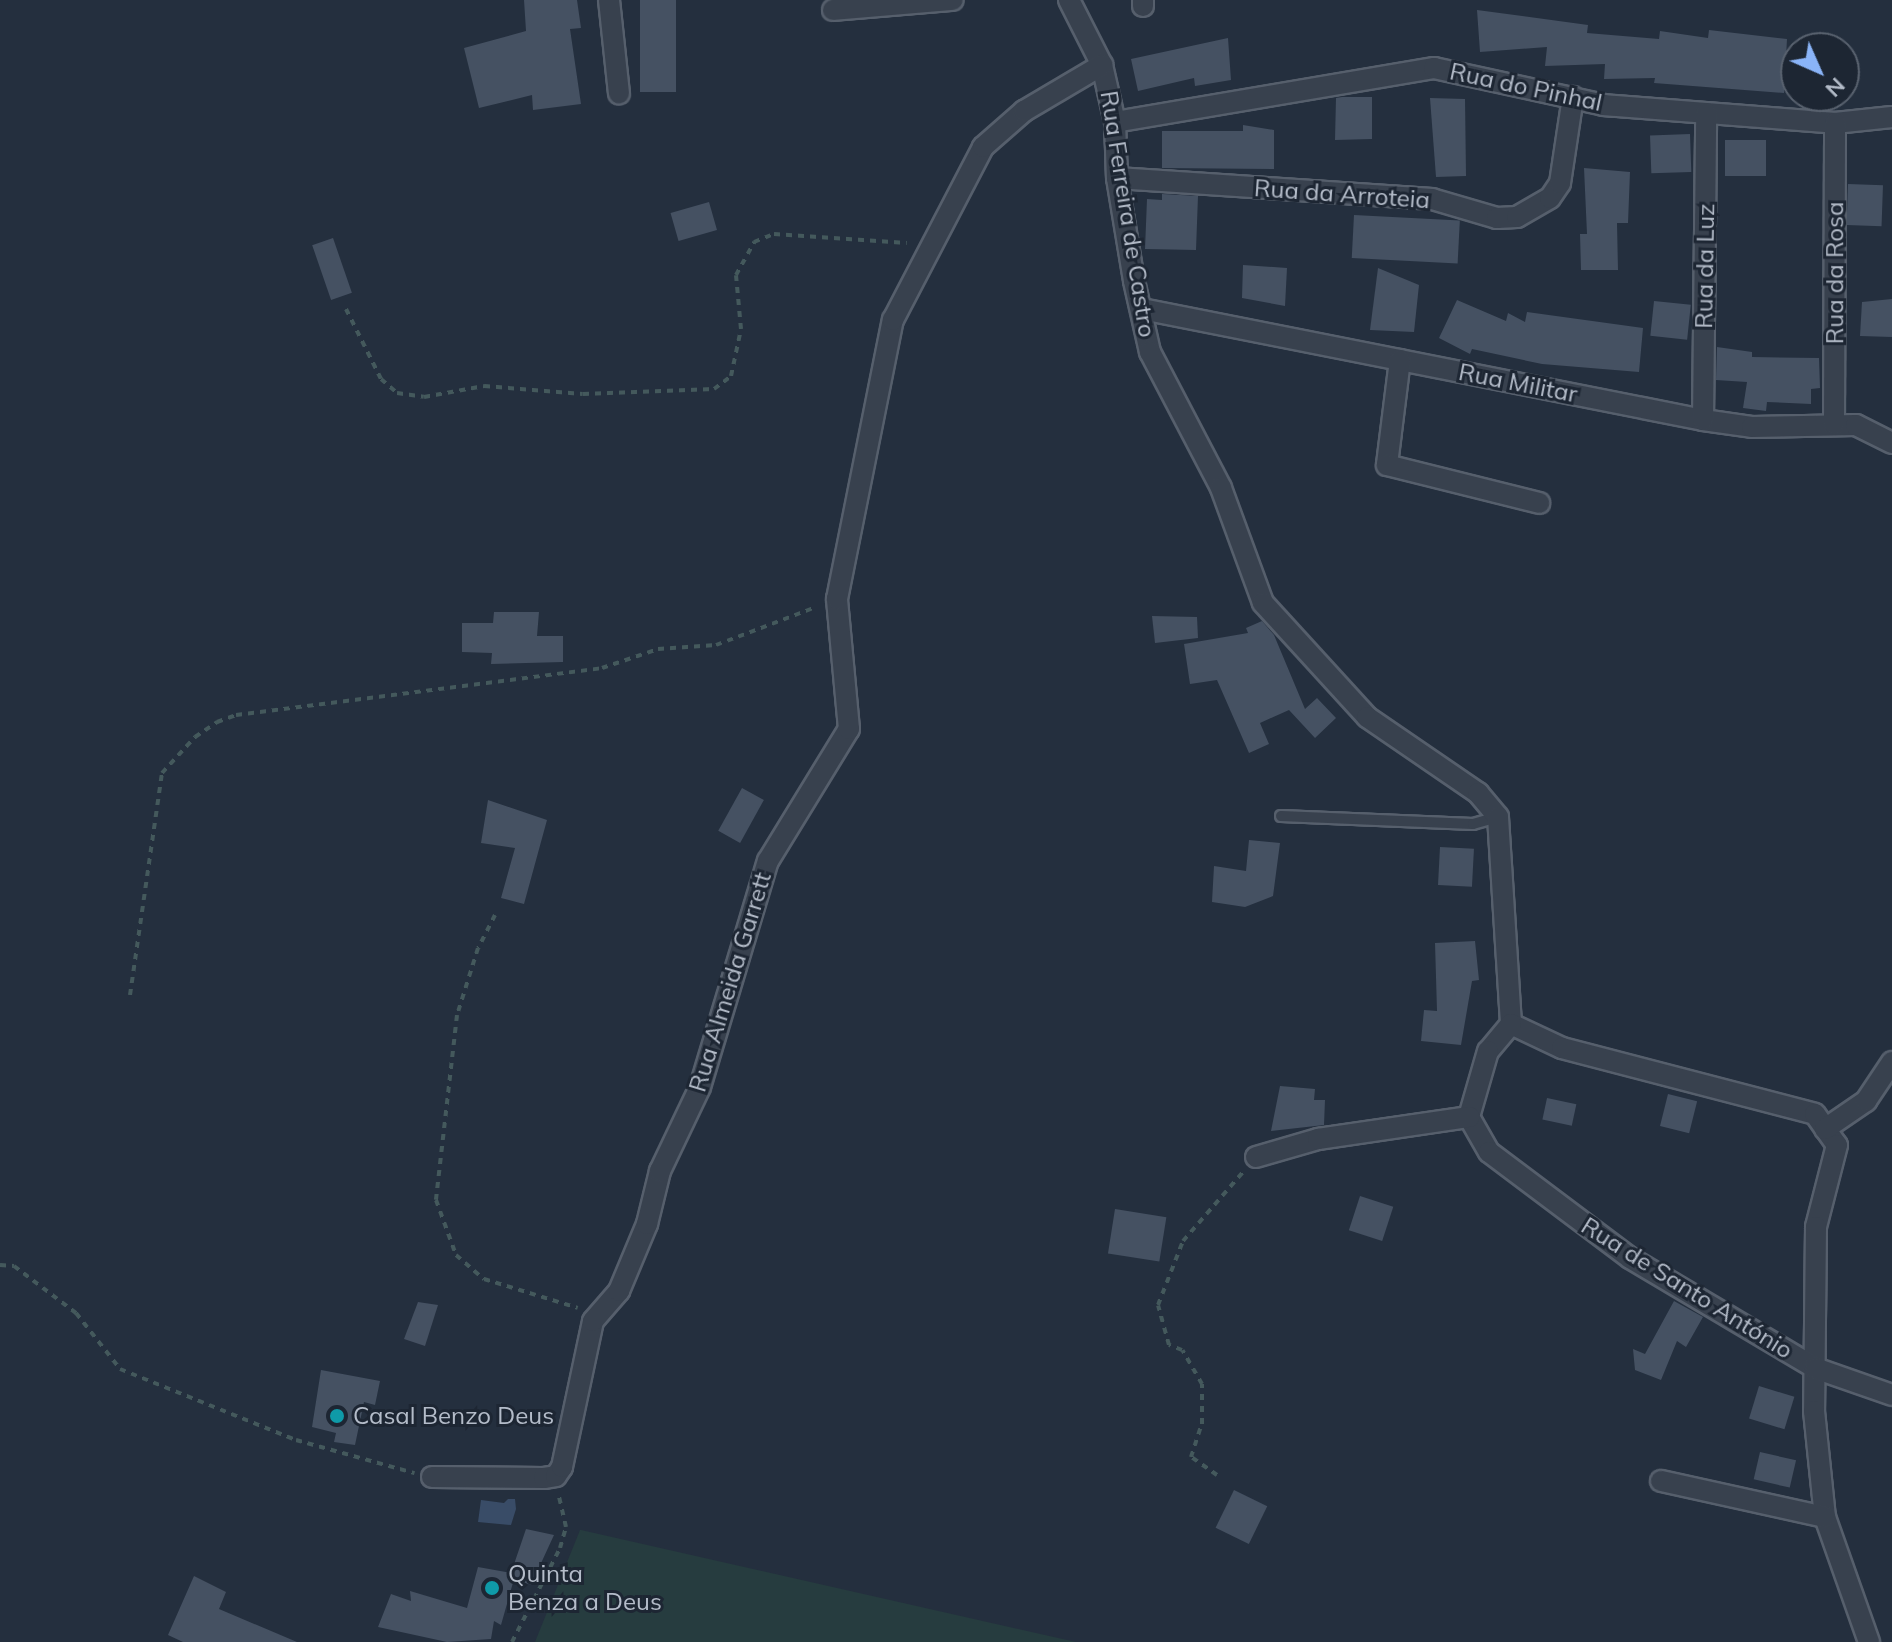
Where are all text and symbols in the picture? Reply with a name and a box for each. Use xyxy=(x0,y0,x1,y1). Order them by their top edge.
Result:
north arrow xyxy=(1780,32,1860,112)
street label: Rua do Pinhal xyxy=(1447,57,1605,117)
text: N xyxy=(1820,72,1851,103)
street label: Rua Ferreira de Castro xyxy=(1094,89,1162,339)
street label: Rua da Arroteia xyxy=(1253,173,1431,215)
street label: Rua da Rosa xyxy=(1821,202,1849,344)
street label: Rua da Luz xyxy=(1690,203,1720,329)
street label: Rua Militar xyxy=(1456,357,1580,409)
street label: Rua Almeida Garrett xyxy=(683,869,777,1095)
street label: Rua de Santo António xyxy=(1576,1211,1798,1365)
place label: Casal Benzo Deus xyxy=(353,1402,554,1430)
marker: Casal Benzo Deus xyxy=(328,1407,346,1425)
place label: Quinta Benza a Deus xyxy=(508,1560,662,1616)
marker: Quinta Benza a Deus xyxy=(483,1579,501,1597)

